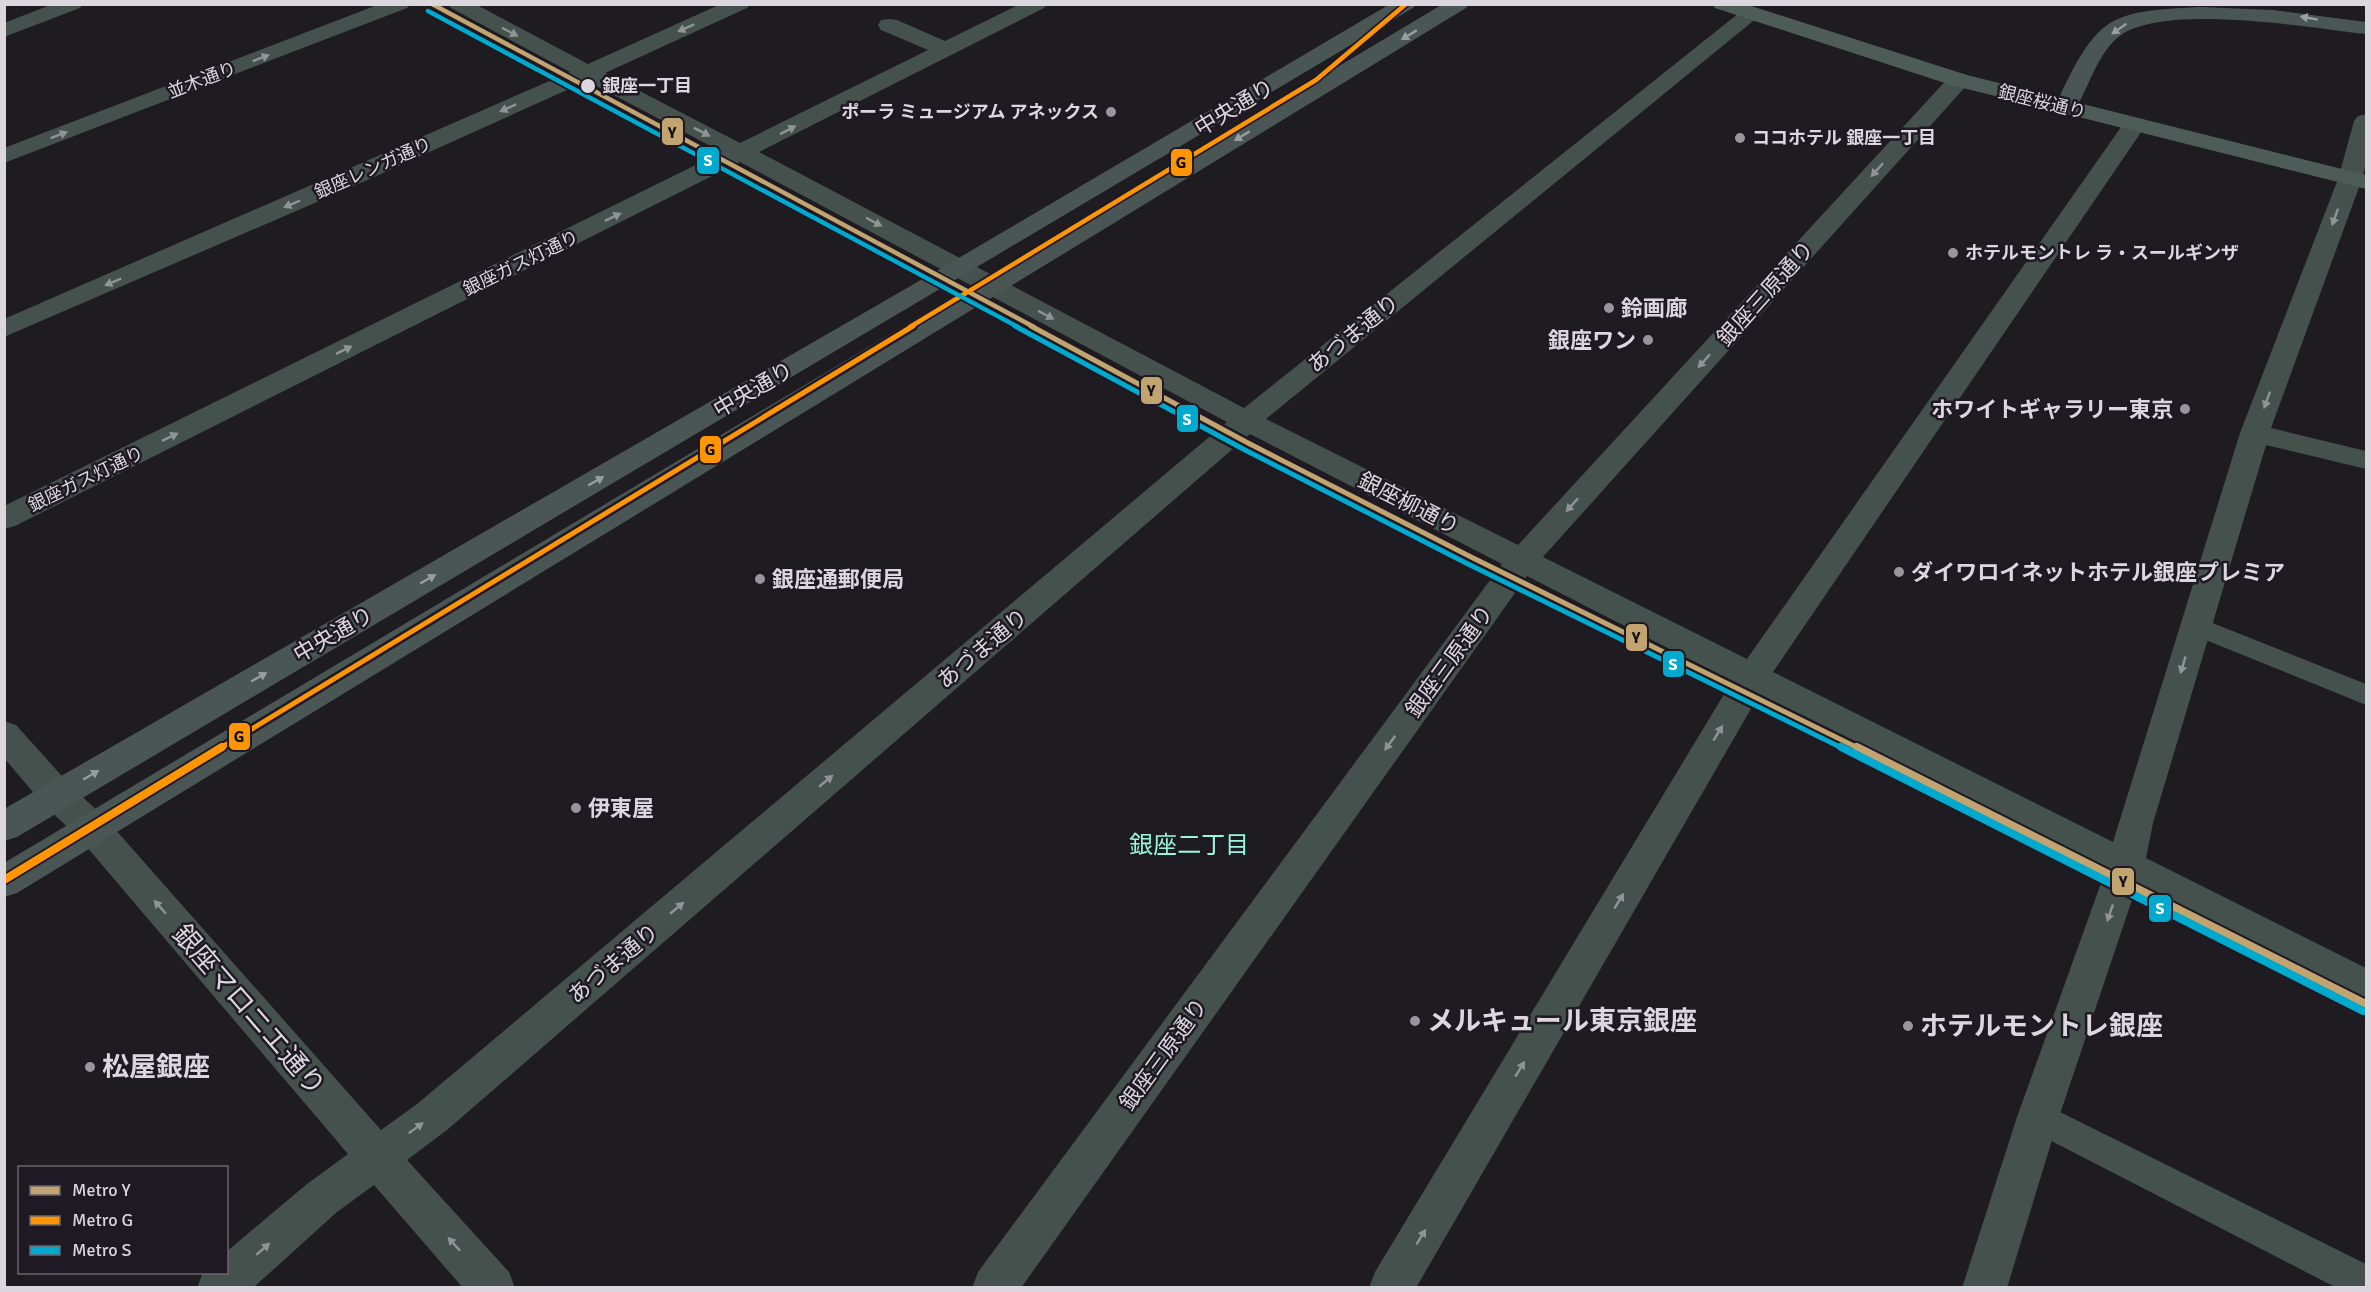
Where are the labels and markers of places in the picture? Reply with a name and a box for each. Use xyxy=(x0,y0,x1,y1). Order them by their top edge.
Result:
place label: 銀座一丁目 xyxy=(602,75,692,97)
marker: 銀座一丁目 xyxy=(579,77,597,95)
place label: ポーラ ミュージアム アネックス xyxy=(841,101,1099,123)
marker: ポーラ ミュージアム アネックス xyxy=(1104,105,1118,119)
place label: ココホテル 銀座一丁目 xyxy=(1752,127,1936,149)
marker: ココホテル 銀座一丁目 xyxy=(1733,131,1747,145)
place label: ホテルモントレ ラ・スールギンザ xyxy=(1965,242,2239,264)
marker: ホテルモントレ ラ・スールギンザ xyxy=(1946,246,1960,260)
place label: 鈴画廊 xyxy=(1621,295,1687,322)
marker: 鈴画廊 xyxy=(1602,301,1616,315)
place label: 銀座ワン xyxy=(1548,327,1636,354)
marker: 銀座ワン xyxy=(1641,333,1655,347)
place label: ホワイトギャラリー東京 xyxy=(1931,396,2173,423)
marker: ホワイトギャラリー東京 xyxy=(2178,402,2192,416)
place label: ダイワロイネットホテル銀座プレミア xyxy=(1911,559,2285,586)
marker: ダイワロイネットホテル銀座プレミア xyxy=(1892,565,1906,579)
place label: 銀座通郵便局 xyxy=(772,566,904,593)
marker: 銀座通郵便局 xyxy=(753,572,767,586)
place label: 伊東屋 xyxy=(588,795,654,822)
marker: 伊東屋 xyxy=(569,801,583,815)
place label: メルキュール東京銀座 xyxy=(1427,1005,1697,1038)
place label: ホテルモントレ銀座 xyxy=(1920,1010,2163,1043)
marker: メルキュール東京銀座 xyxy=(1408,1014,1422,1028)
marker: ホテルモントレ銀座 xyxy=(1901,1019,1915,1033)
place label: 松屋銀座 xyxy=(102,1051,210,1084)
marker: 松屋銀座 xyxy=(83,1060,97,1074)

